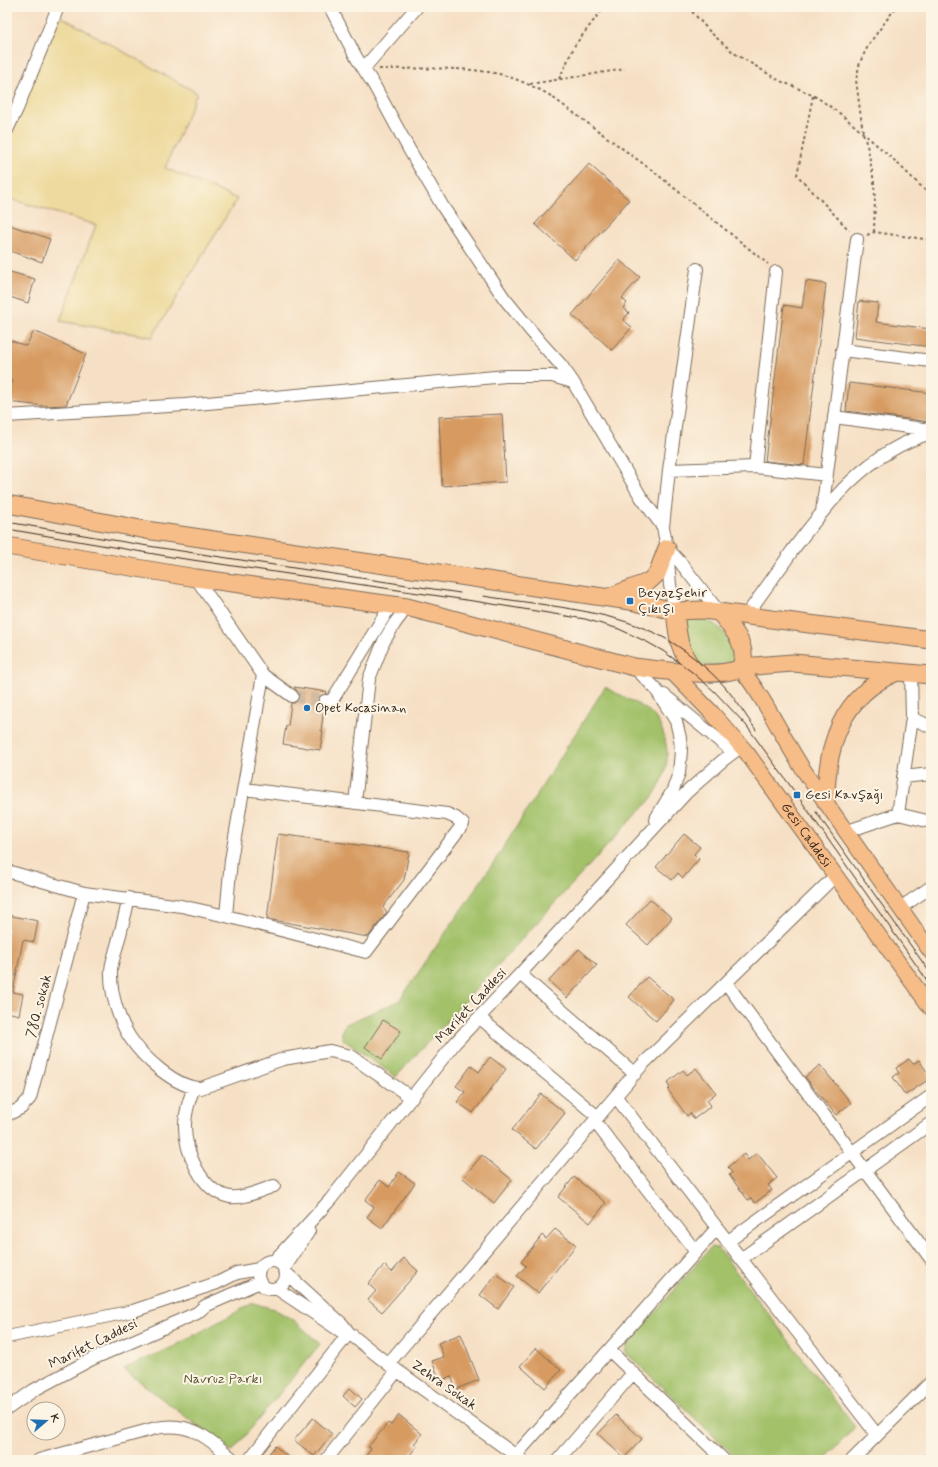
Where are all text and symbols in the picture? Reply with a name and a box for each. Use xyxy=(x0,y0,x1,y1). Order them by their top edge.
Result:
place label: Beyazşehir Çıkışı xyxy=(638,584,707,618)
marker: Beyazşehir Çıkışı xyxy=(625,596,635,606)
place label: Opet Kocasinan xyxy=(315,699,406,717)
marker: Opet Kocasinan xyxy=(302,703,312,713)
place label: Gesi Kavşağı xyxy=(805,786,883,804)
marker: Gesi Kavşağı xyxy=(792,790,802,800)
street label: Gesi Caddesi xyxy=(777,799,836,871)
street label: Marifet Caddesi xyxy=(431,965,511,1047)
street label: 780. sokak xyxy=(22,972,56,1040)
street label: Marifet Caddesi xyxy=(46,1315,140,1373)
street label: Zehra Sokak xyxy=(408,1356,480,1414)
park label: Navruz Parkı xyxy=(183,1370,263,1388)
north arrow xyxy=(26,1401,66,1441)
text: K xyxy=(47,1412,62,1424)

